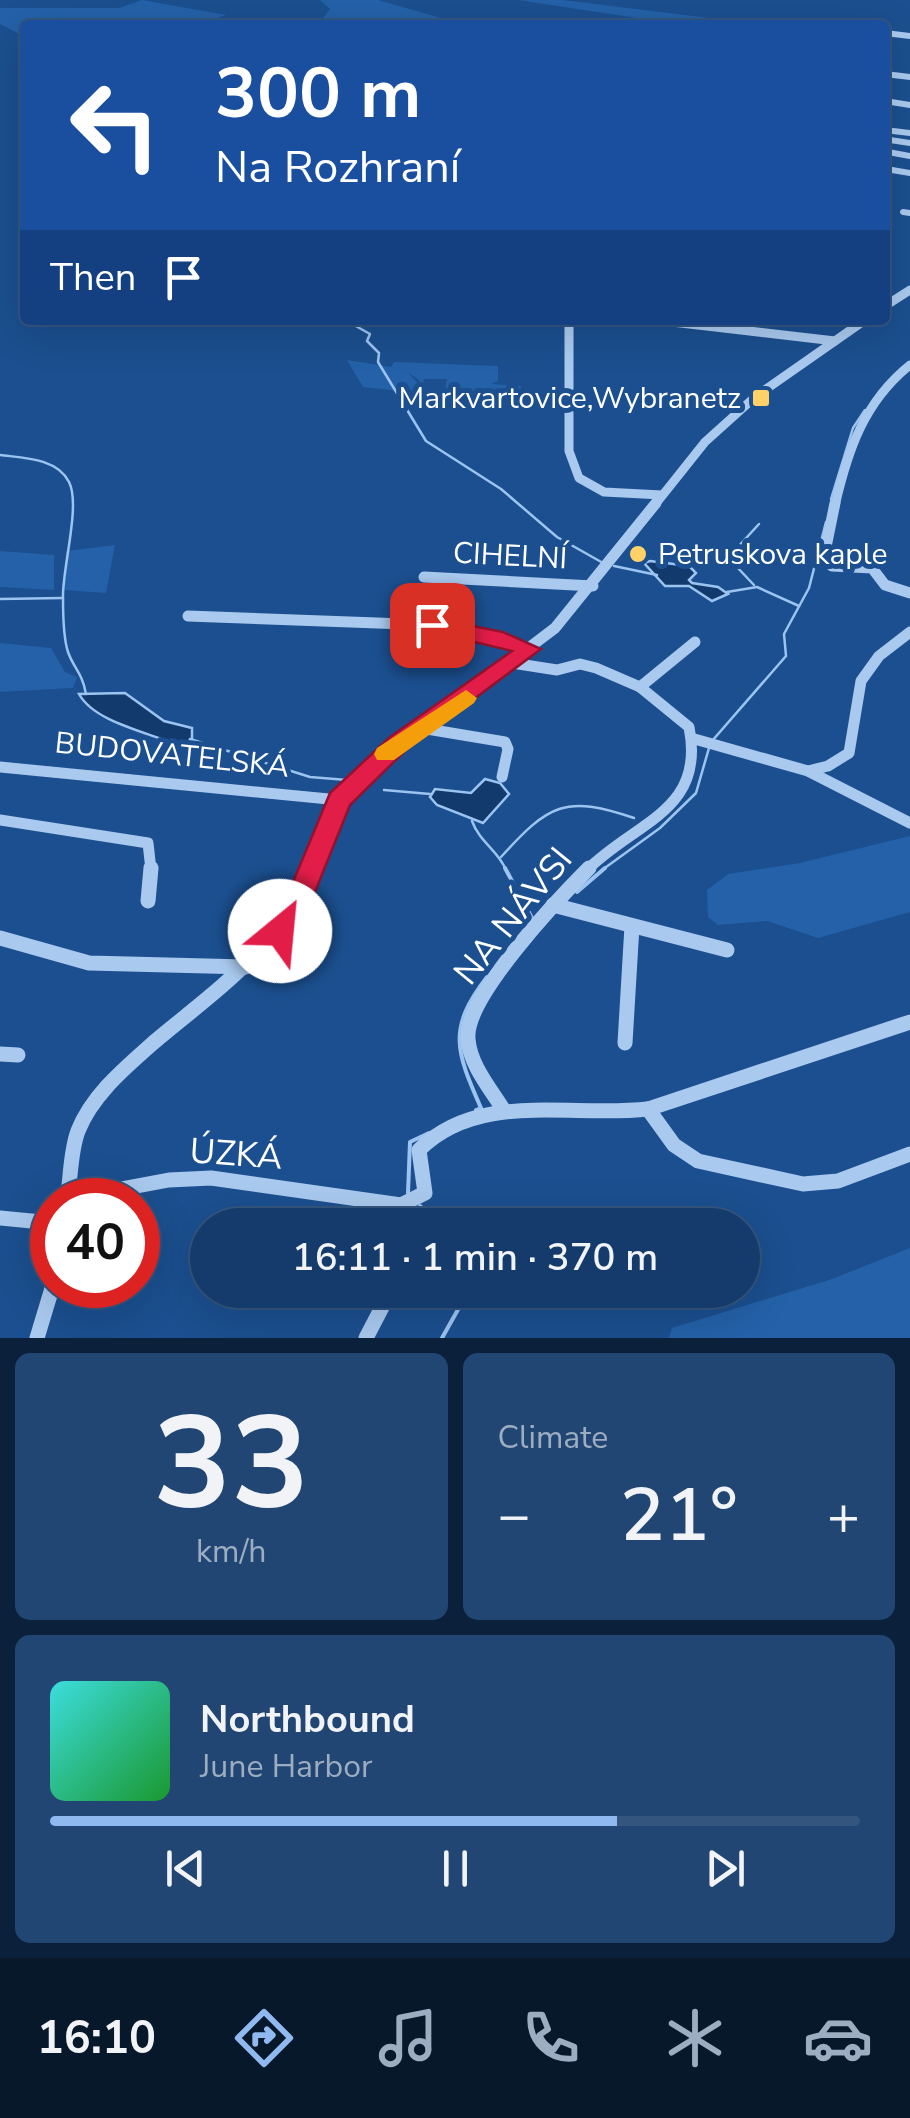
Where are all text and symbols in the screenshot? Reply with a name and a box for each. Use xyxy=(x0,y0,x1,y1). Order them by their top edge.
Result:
text: 300 m xyxy=(215,46,421,142)
icon: left xyxy=(50,60,180,190)
text: Na Rozhraní xyxy=(215,137,460,198)
icon: arrive xyxy=(156,250,211,305)
text: Then xyxy=(50,252,136,303)
place label: Markvartovice,Wybranetz xyxy=(399,378,741,419)
marker: Markvartovice,Wybranetz xyxy=(750,387,772,409)
street label: CIHELNÍ xyxy=(452,533,570,580)
place label: Petruskova kaple xyxy=(658,534,888,575)
marker: Petruskova kaple xyxy=(627,543,649,565)
pin xyxy=(390,583,475,668)
icon: arrive xyxy=(405,598,460,653)
street label: BUDOVATELSKÁ xyxy=(53,722,291,788)
street label: NA NÁVSI xyxy=(443,837,583,995)
position arrow xyxy=(228,879,332,983)
street label: ÚZKÁ xyxy=(188,1127,284,1181)
speed limit sign: 40 xyxy=(30,1178,160,1308)
text: 16:11 · 1 min · 370 m xyxy=(292,1232,658,1283)
text: 33 xyxy=(153,1376,309,1553)
text: Climate xyxy=(498,1416,608,1459)
text: 21° xyxy=(620,1464,738,1566)
text: − xyxy=(498,1478,531,1553)
text: + xyxy=(827,1478,860,1553)
text: km/h xyxy=(196,1530,267,1573)
text: Northbound xyxy=(200,1694,415,1745)
text: June Harbor xyxy=(200,1745,372,1788)
icon: previous xyxy=(158,1841,213,1896)
icon: pause xyxy=(428,1841,483,1896)
icon: next xyxy=(698,1841,753,1896)
icon: directions xyxy=(229,2003,299,2073)
icon: music xyxy=(373,2003,443,2073)
icon: phone xyxy=(516,2003,586,2073)
icon: climate xyxy=(660,2003,730,2073)
icon: car xyxy=(803,2003,873,2073)
text: 16:10 xyxy=(37,2008,156,2069)

